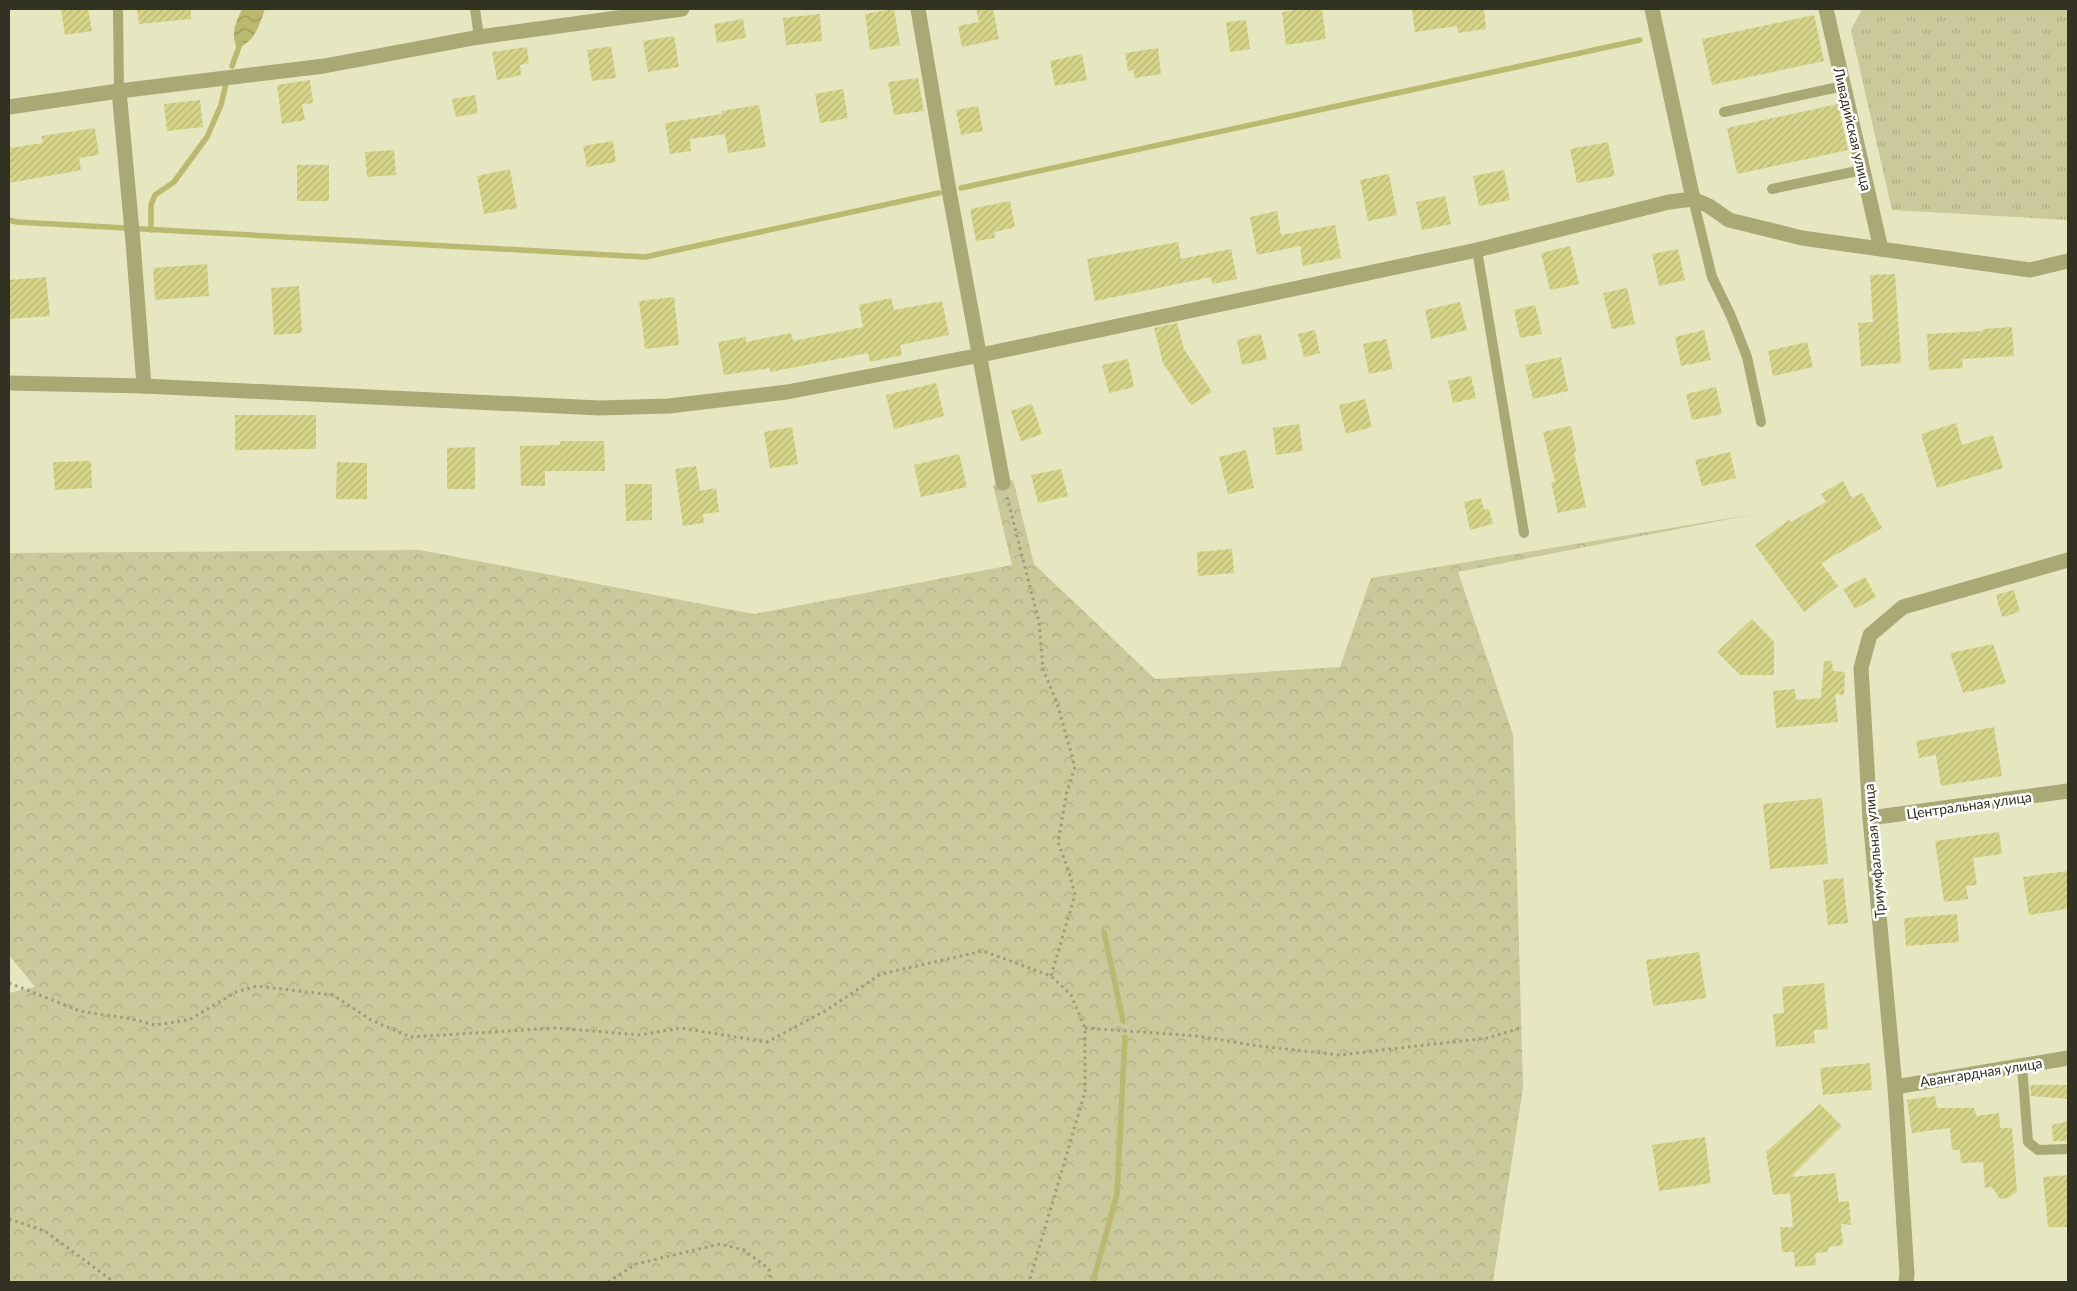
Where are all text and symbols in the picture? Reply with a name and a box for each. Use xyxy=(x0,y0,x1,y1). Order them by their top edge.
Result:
street label: Ливадийская улица xyxy=(1830,65,1876,193)
street label: Триумфальная улица xyxy=(1860,783,1888,919)
street label: Центральная улица xyxy=(1905,788,2033,822)
street label: Авангардная улица xyxy=(1919,1054,2043,1090)

